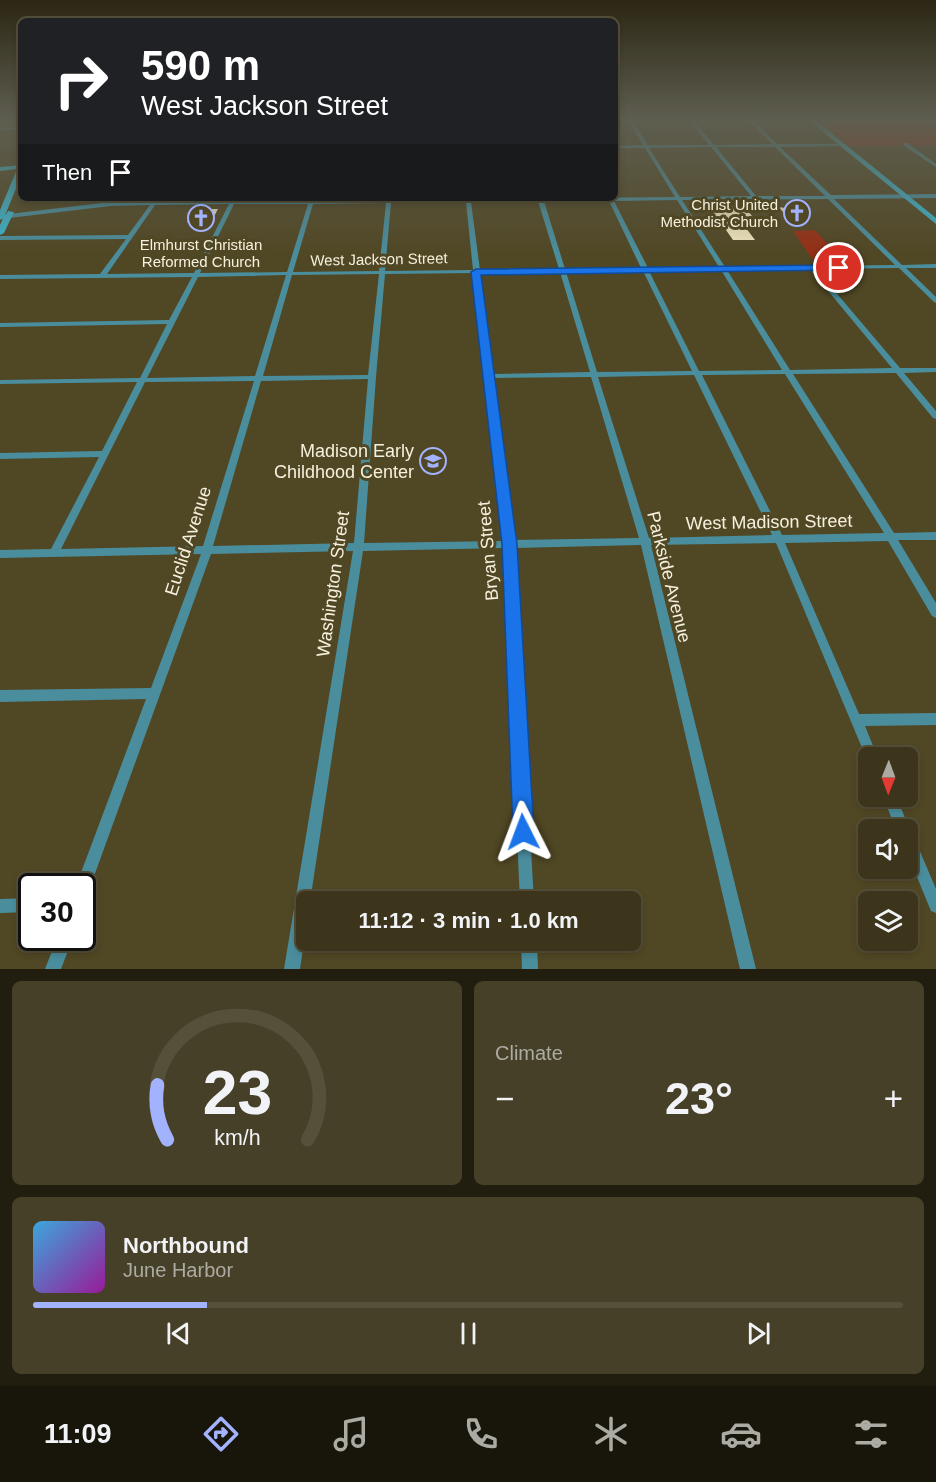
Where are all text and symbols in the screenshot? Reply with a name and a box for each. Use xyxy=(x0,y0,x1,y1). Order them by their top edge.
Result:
icon: right xyxy=(42,42,120,120)
text: 590 m xyxy=(141,42,260,89)
text: West Jackson Street xyxy=(141,91,388,121)
icon: arrive xyxy=(104,156,137,189)
text: Then xyxy=(42,160,92,185)
place label: Christ United Methodist Church xyxy=(660,196,778,230)
church icon: Christ United Methodist Church xyxy=(782,198,812,228)
church icon: Elmhurst Christian Reformed Church xyxy=(186,203,216,233)
place label: Elmhurst Christian Reformed Church xyxy=(140,236,262,270)
pin xyxy=(813,242,864,293)
street label: West Jackson Street xyxy=(310,249,449,269)
icon: arrive xyxy=(822,251,855,284)
place label: Madison Early Childhood Center xyxy=(274,441,414,482)
school or university icon: Madison Early Childhood Center xyxy=(418,446,448,476)
street label: Euclid Avenue xyxy=(161,484,215,598)
street label: Bryan Street xyxy=(474,500,502,602)
street label: Parkside Avenue xyxy=(643,509,695,645)
street label: Washington Street xyxy=(313,510,353,658)
street label: West Madison Street xyxy=(685,511,853,533)
north arrow xyxy=(858,747,918,807)
map controls xyxy=(858,747,918,951)
position arrow xyxy=(491,800,555,864)
button: sound xyxy=(858,819,918,879)
speed limit sign: 30 xyxy=(18,873,96,951)
button: layers xyxy=(858,891,918,951)
text: 11:12 · 3 min · 1.0 km xyxy=(358,908,579,933)
text: Climate xyxy=(495,1042,563,1064)
text: 23 xyxy=(202,1058,272,1127)
text: 23° xyxy=(665,1073,733,1124)
text: − xyxy=(495,1080,514,1117)
text: + xyxy=(884,1080,903,1117)
text: km/h xyxy=(214,1126,260,1150)
text: Northbound xyxy=(123,1233,249,1258)
text: June Harbor xyxy=(123,1259,233,1281)
icon: previous xyxy=(162,1317,195,1350)
icon: pause xyxy=(452,1317,485,1350)
icon: next xyxy=(742,1317,775,1350)
icon: directions xyxy=(200,1413,242,1455)
icon: music xyxy=(330,1413,372,1455)
icon: phone xyxy=(460,1413,502,1455)
icon: climate xyxy=(590,1413,632,1455)
icon: car xyxy=(720,1413,762,1455)
icon: filters xyxy=(850,1413,892,1455)
text: 11:09 xyxy=(44,1419,112,1449)

